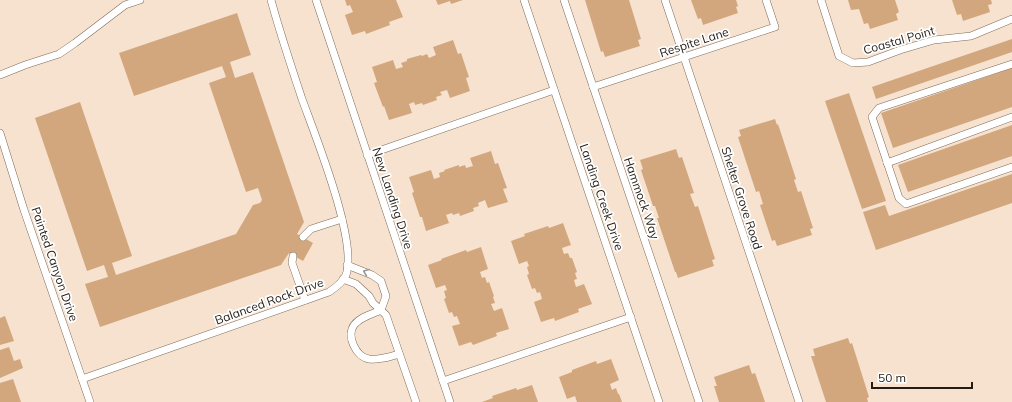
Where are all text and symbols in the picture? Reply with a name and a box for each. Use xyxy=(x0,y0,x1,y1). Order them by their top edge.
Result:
street label: Coastal Point xyxy=(862,23,936,57)
street label: Respite Lane xyxy=(658,24,730,60)
street label: Landing Creek Drive xyxy=(577,142,627,252)
street label: New Landing Drive xyxy=(369,145,417,251)
street label: Shelter Grove Road xyxy=(718,145,766,251)
street label: Hammock Way xyxy=(621,155,663,242)
street label: Painted Canyon Drive xyxy=(28,205,82,323)
one-way arrow xyxy=(362,269,369,277)
street label: Balanced Rock Drive xyxy=(213,274,325,328)
scale bar xyxy=(872,364,972,390)
text: 50 m xyxy=(878,370,906,385)

